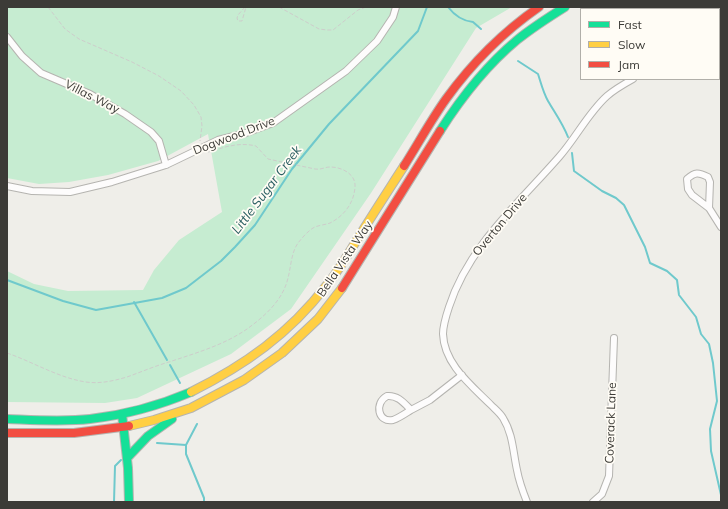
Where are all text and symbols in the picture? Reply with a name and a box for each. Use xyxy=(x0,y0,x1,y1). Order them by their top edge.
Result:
legend xyxy=(580,8,720,80)
text: Fast xyxy=(618,17,642,32)
text: Slow xyxy=(618,37,646,52)
text: Jam xyxy=(618,57,640,72)
street label: Villas Way xyxy=(62,77,122,117)
street label: Dogwood Drive xyxy=(191,114,277,158)
water label: Little Sugar Creek xyxy=(229,143,305,237)
street label: Overton Drive xyxy=(470,191,530,259)
street label: Bella Vista Way xyxy=(314,218,376,300)
street label: Coverack Lane xyxy=(602,382,620,464)

